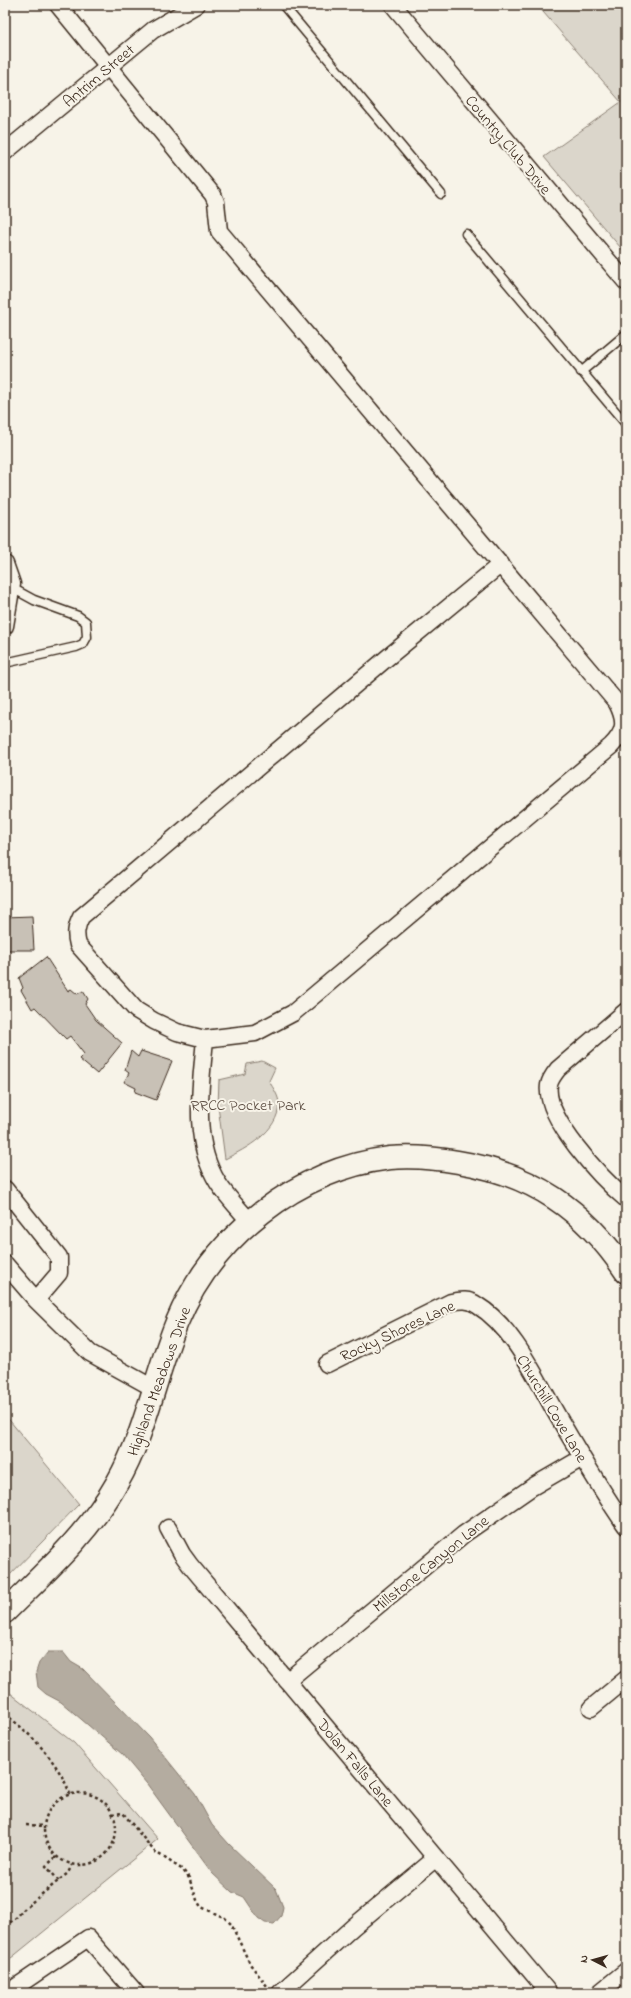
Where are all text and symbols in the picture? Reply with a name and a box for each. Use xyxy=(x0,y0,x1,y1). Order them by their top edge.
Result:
street label: Antrim Street xyxy=(58,39,141,114)
street label: Country Club Drive xyxy=(458,90,557,201)
park label: RRCC Pocket Park xyxy=(190,1094,307,1118)
street label: Rocky Shores Lane xyxy=(336,1294,460,1369)
street label: Highland Meadows Drive xyxy=(122,1303,198,1460)
street label: Churchill Cove Lane xyxy=(510,1351,593,1468)
street label: Millstone Canyon Lane xyxy=(368,1510,495,1619)
street label: Dolan Falls Lane xyxy=(310,1713,399,1813)
north arrow xyxy=(573,1940,613,1980)
text: N xyxy=(576,1955,592,1964)

